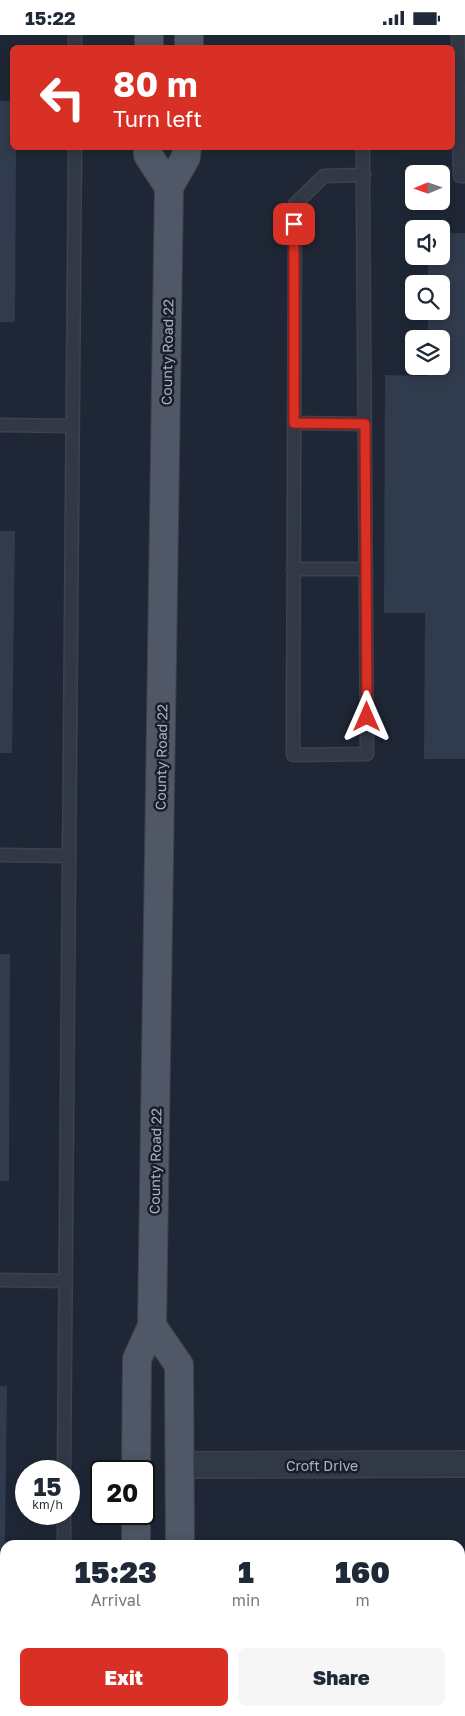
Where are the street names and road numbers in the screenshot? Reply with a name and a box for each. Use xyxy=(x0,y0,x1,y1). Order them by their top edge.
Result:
street label: County Road 22 xyxy=(158,299,176,405)
street label: County Road 22 xyxy=(152,704,170,810)
street label: County Road 22 xyxy=(146,1108,164,1214)
street label: Croft Drive xyxy=(286,1457,358,1474)

